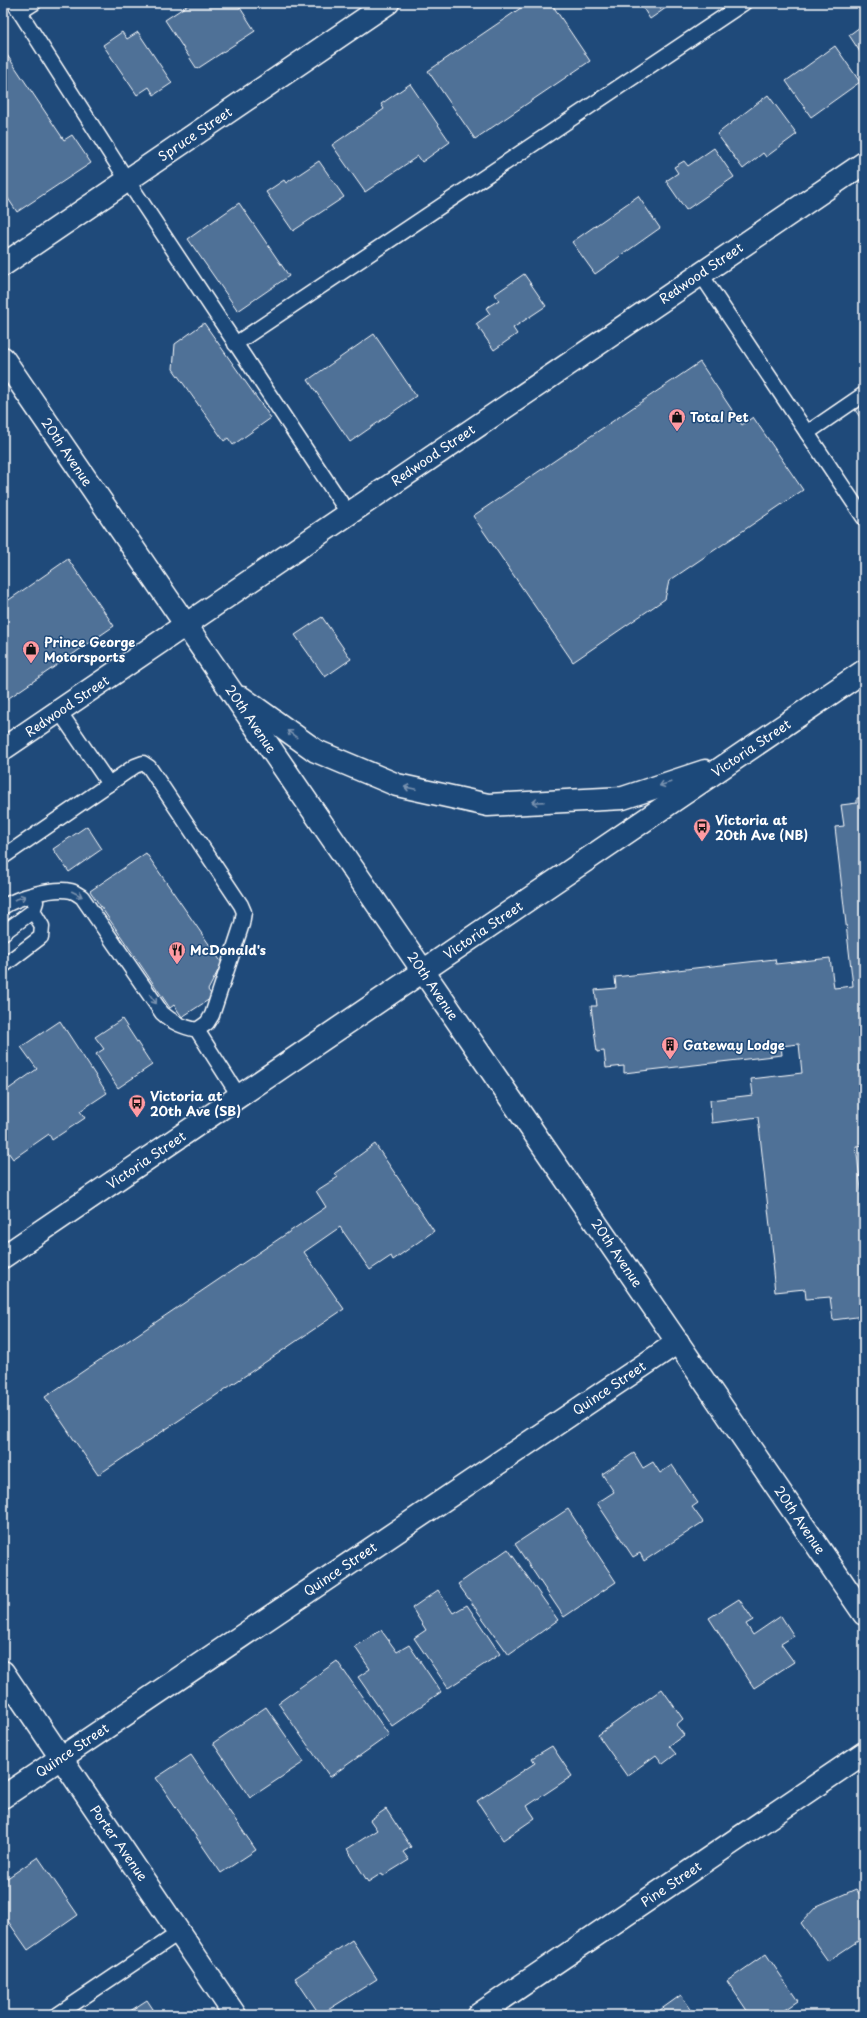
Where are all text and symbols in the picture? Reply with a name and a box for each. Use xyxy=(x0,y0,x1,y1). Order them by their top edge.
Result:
street label: Spruce Street xyxy=(154,102,235,165)
street label: Redwood Street xyxy=(655,237,747,308)
shop icon: Total Pet xyxy=(667,407,687,432)
place label: Total Pet xyxy=(690,407,750,426)
street label: 20th Avenue xyxy=(37,414,97,490)
street label: Redwood Street xyxy=(387,419,479,490)
place label: Prince George Motorsports xyxy=(44,632,135,666)
shop icon: Prince George Motorsports xyxy=(21,639,41,664)
street label: Redwood Street xyxy=(21,670,113,741)
street label: 20th Avenue xyxy=(221,681,281,757)
street label: Victoria Street xyxy=(707,714,794,781)
one-way arrow xyxy=(287,730,298,738)
one-way arrow xyxy=(660,780,672,788)
one-way arrow xyxy=(403,784,416,792)
one-way arrow xyxy=(532,799,545,806)
place label: Victoria at 20th Ave (NB) xyxy=(715,810,808,844)
bus stop icon: Victoria at 20th Ave (NB) xyxy=(692,817,712,842)
one-way arrow xyxy=(71,891,83,899)
one-way arrow xyxy=(14,894,27,901)
street label: Victoria Street xyxy=(439,896,526,963)
restaurant icon: McDonald's xyxy=(167,940,187,965)
place label: McDonald's xyxy=(190,940,266,959)
street label: 20th Avenue xyxy=(403,948,463,1024)
one-way arrow xyxy=(149,993,157,1004)
building icon: Gateway Lodge xyxy=(660,1035,680,1060)
place label: Gateway Lodge xyxy=(683,1035,785,1054)
place label: Victoria at 20th Ave (SB) xyxy=(150,1086,241,1120)
bus stop icon: Victoria at 20th Ave (SB) xyxy=(127,1093,147,1118)
street label: Victoria Street xyxy=(102,1126,189,1193)
street label: 20th Avenue xyxy=(587,1215,647,1291)
street label: Quince Street xyxy=(568,1356,649,1419)
street label: 20th Avenue xyxy=(770,1482,830,1558)
street label: Quince Street xyxy=(299,1537,380,1600)
street label: Quince Street xyxy=(31,1718,112,1781)
street label: Porter Avenue xyxy=(86,1801,153,1884)
street label: Pine Street xyxy=(637,1856,705,1911)

